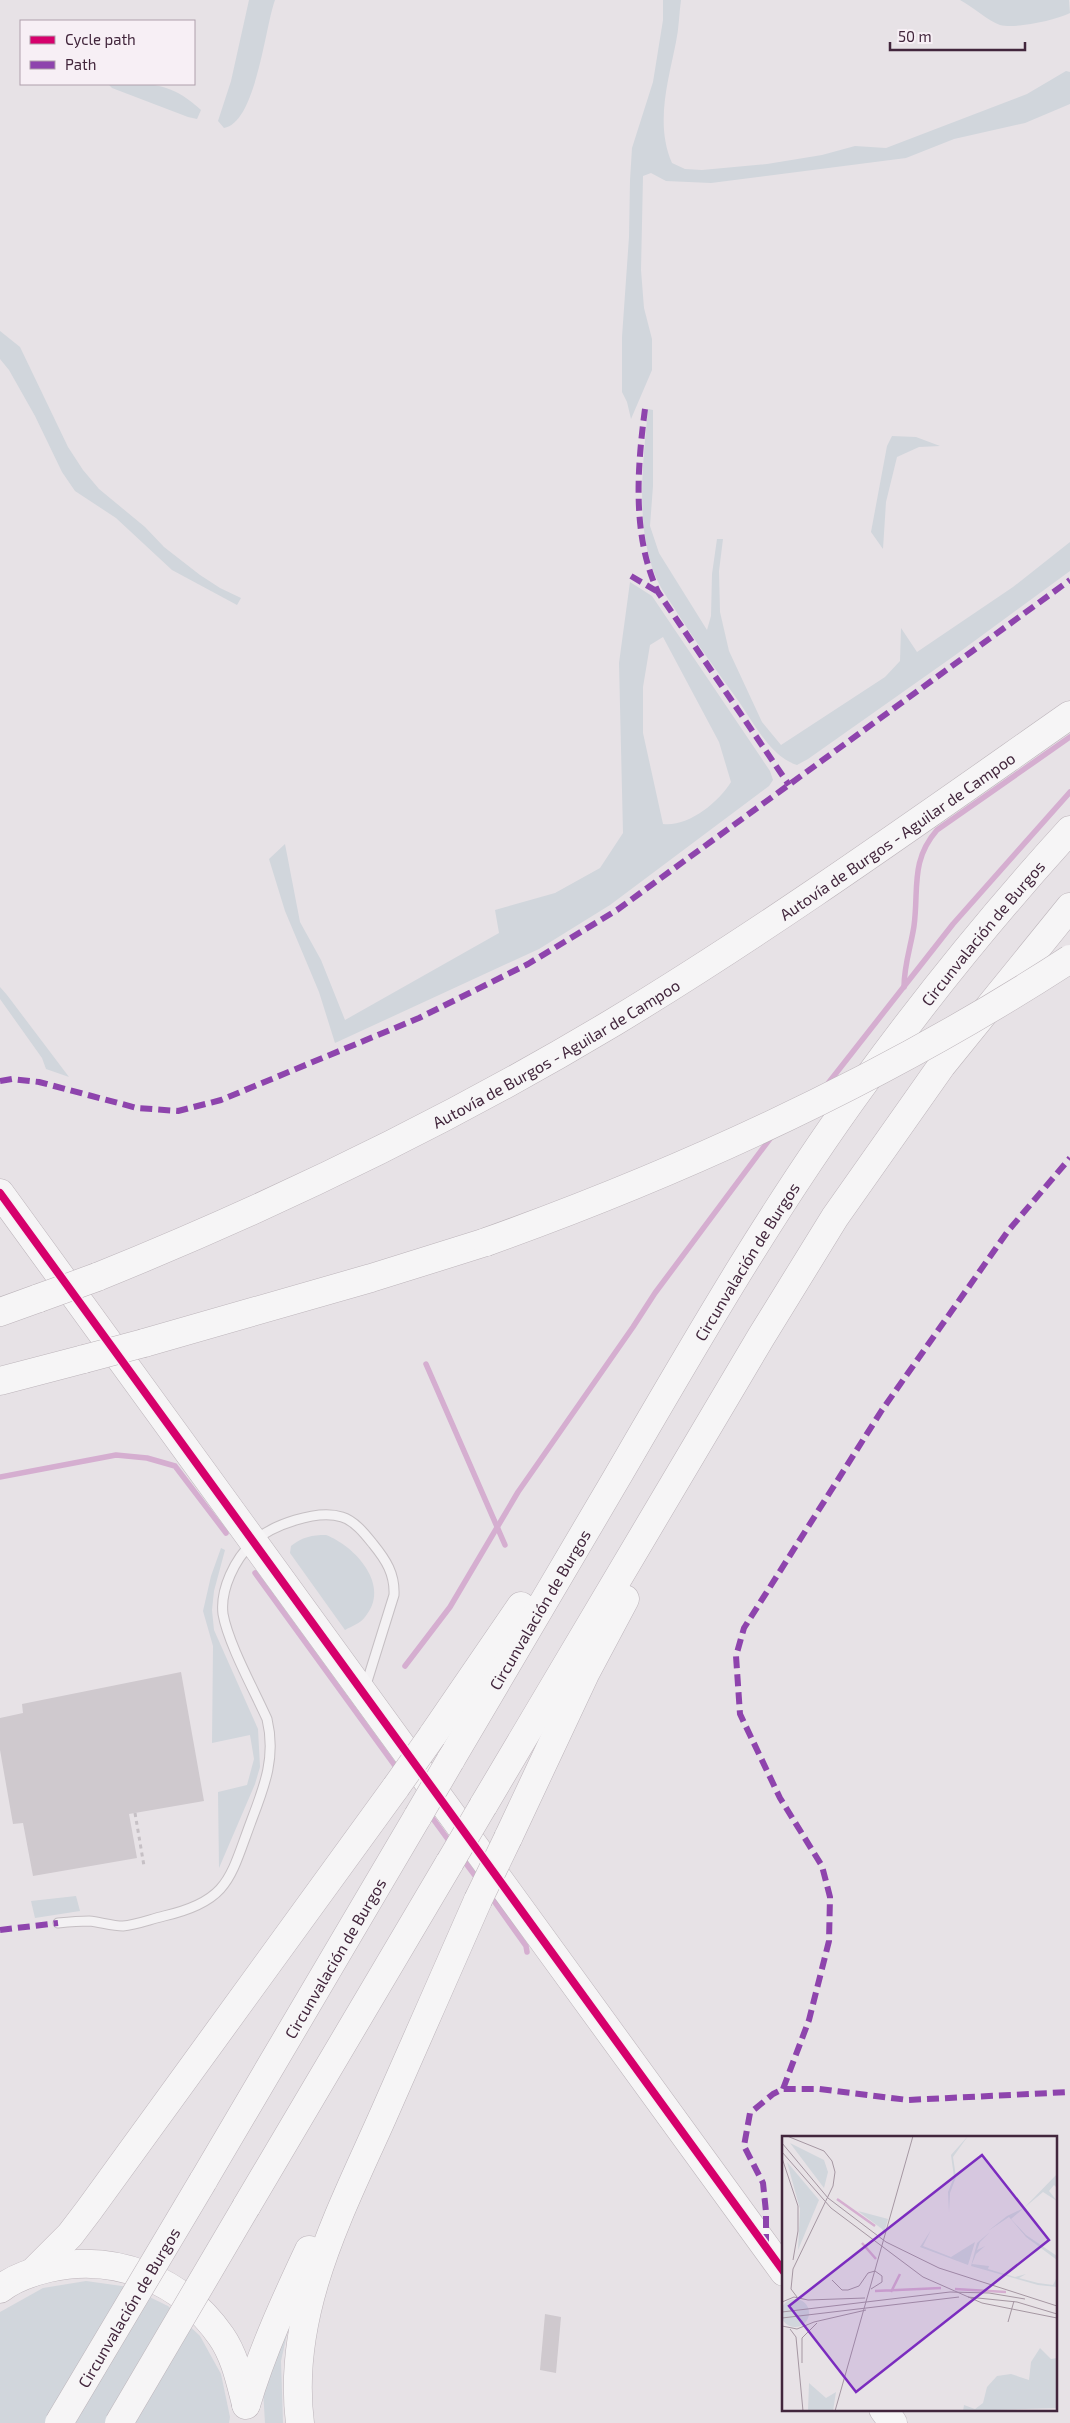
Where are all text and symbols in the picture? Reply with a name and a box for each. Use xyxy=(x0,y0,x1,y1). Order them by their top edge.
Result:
legend xyxy=(20,20,195,85)
scale bar xyxy=(890,20,1025,52)
text: 50 m xyxy=(898,27,932,45)
text: Cycle path xyxy=(65,30,136,48)
text: Path xyxy=(65,55,96,73)
street label: Autovía de Burgos - Aguilar de Campoo xyxy=(776,747,1018,923)
street label: Circunvalación de Burgos xyxy=(917,856,1048,1009)
street label: Autovía de Burgos - Aguilar de Campoo xyxy=(429,975,683,1131)
street label: Circunvalación de Burgos xyxy=(690,1178,802,1344)
street label: Circunvalación de Burgos xyxy=(484,1526,594,1693)
street label: Circunvalación de Burgos xyxy=(280,1874,389,2041)
inset map xyxy=(782,2136,1058,2410)
street label: Circunvalación de Burgos xyxy=(73,2224,183,2390)

